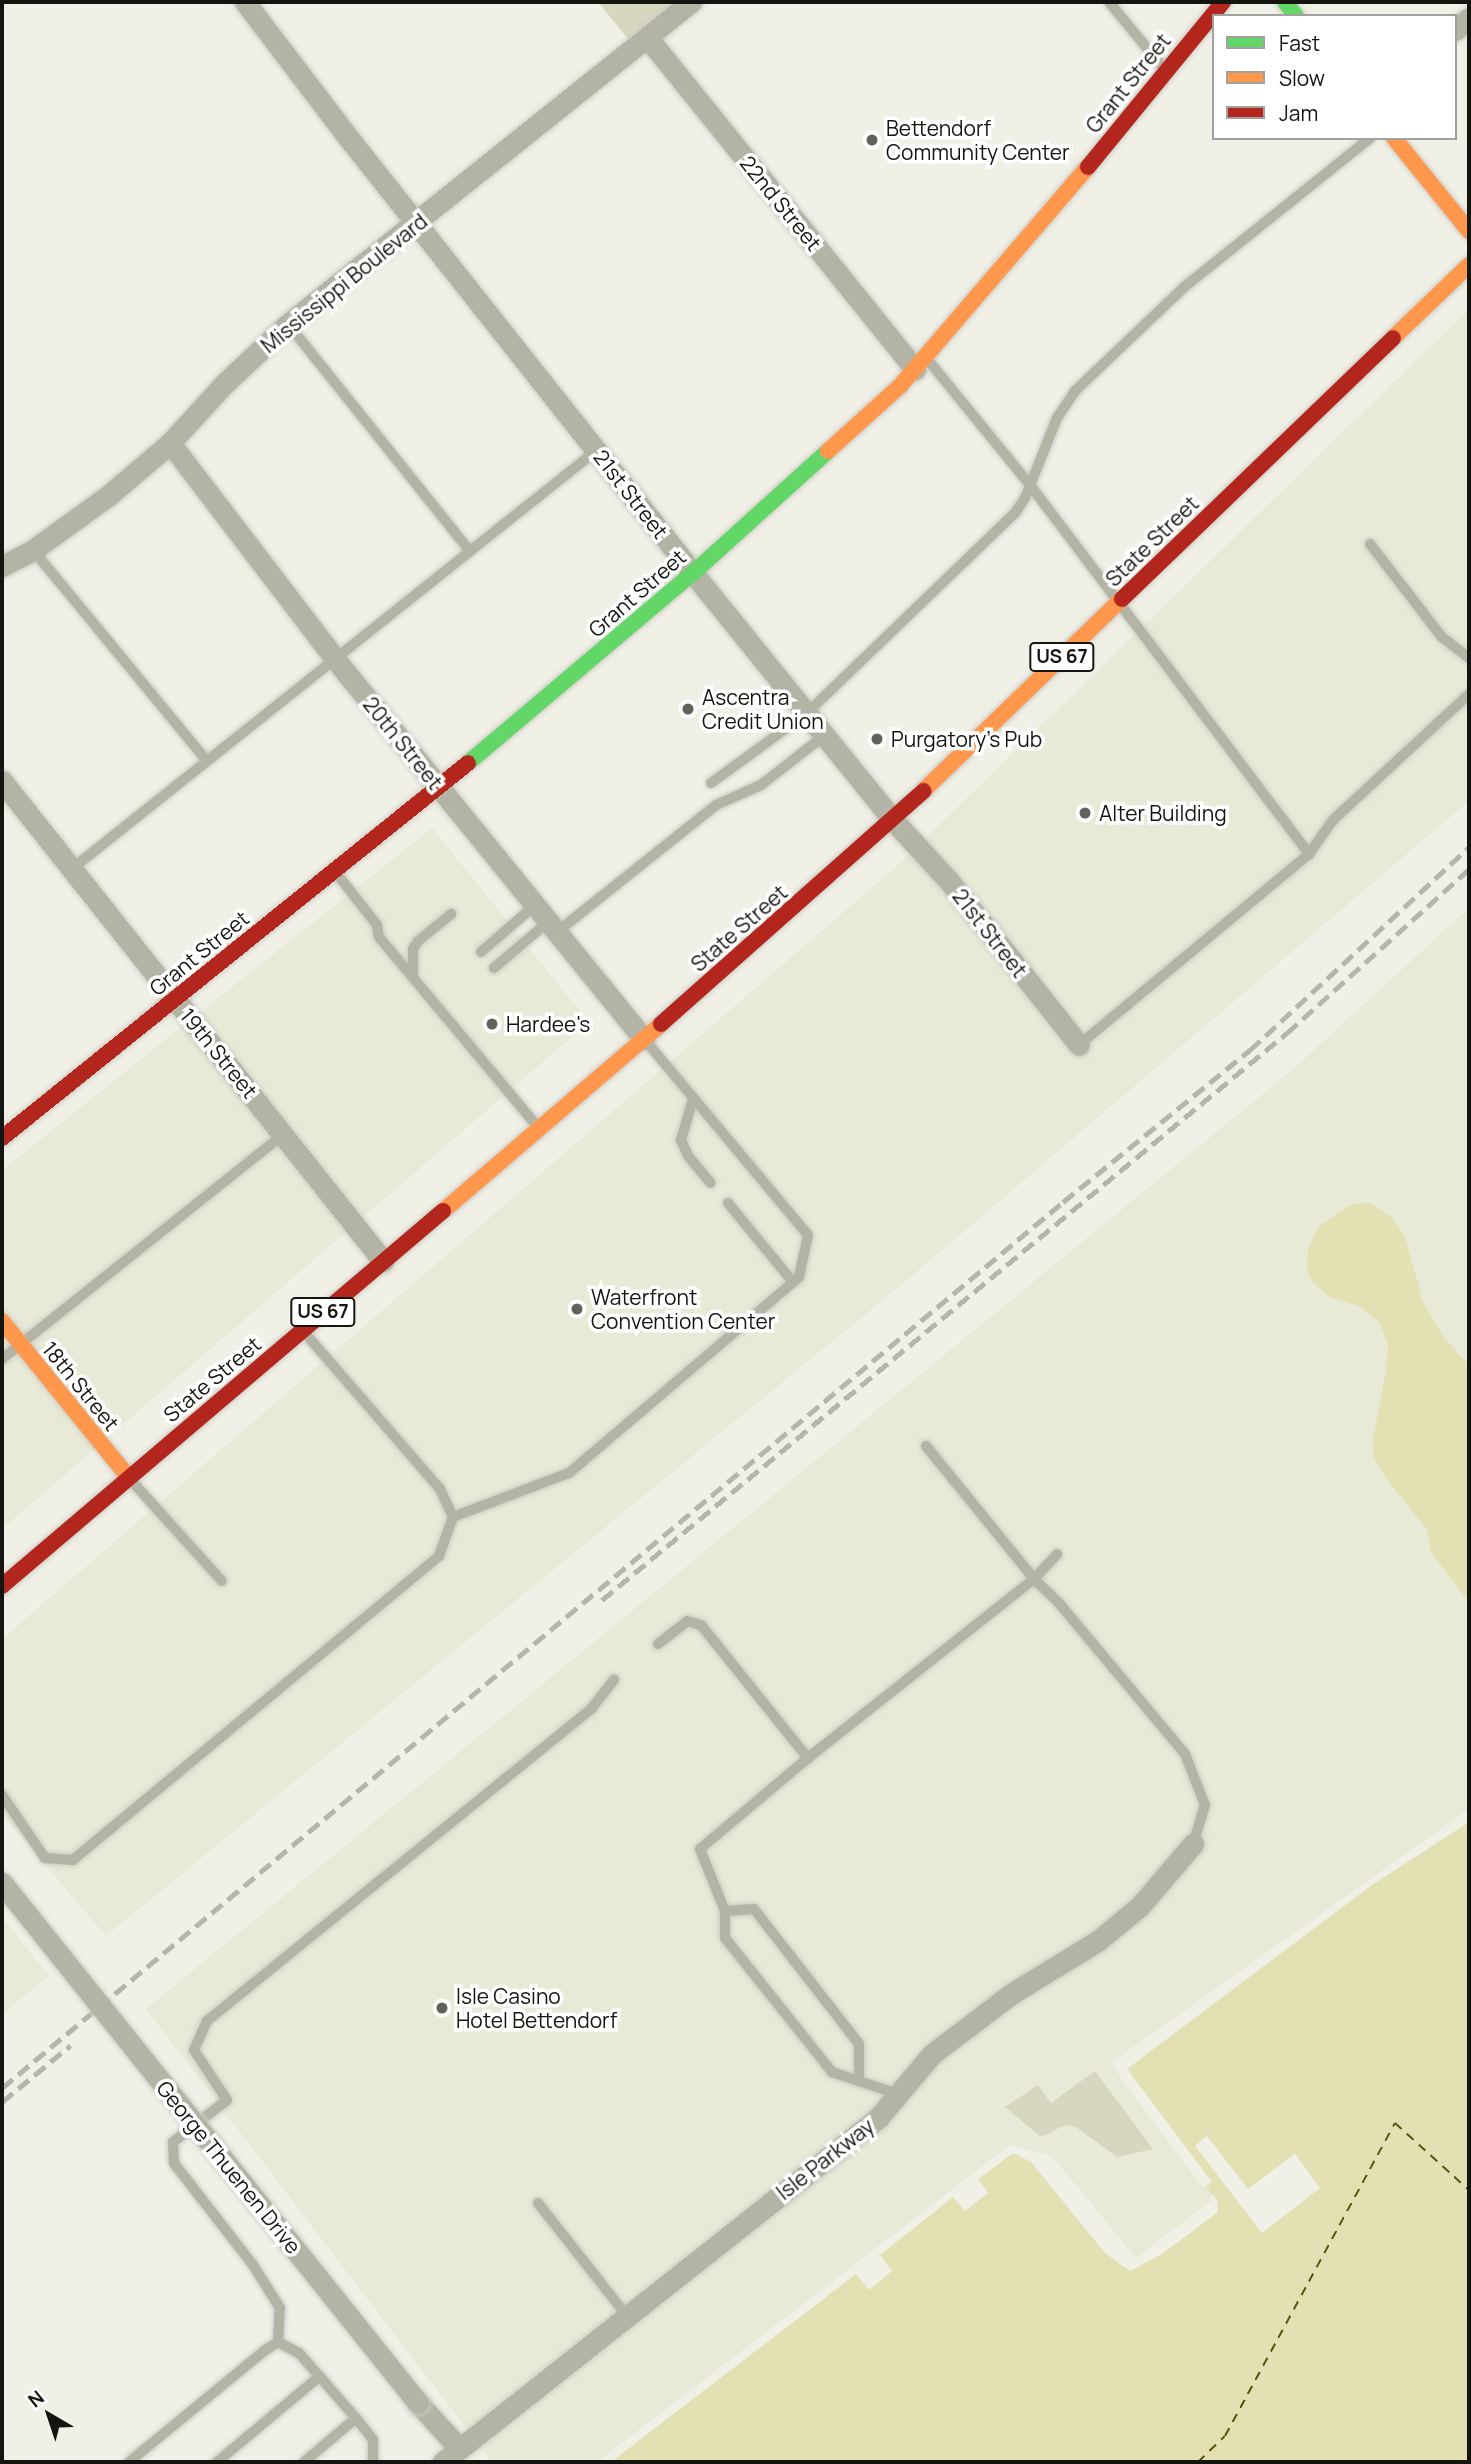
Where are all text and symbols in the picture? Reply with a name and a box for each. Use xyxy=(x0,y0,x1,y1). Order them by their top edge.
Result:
legend xyxy=(1212,14,1457,140)
street label: Grant Street xyxy=(1080,28,1176,138)
text: Fast xyxy=(1279,29,1320,57)
text: Slow xyxy=(1279,64,1325,92)
text: Jam xyxy=(1279,99,1318,127)
place label: Bettendorf Community Center xyxy=(886,115,1070,165)
marker: Bettendorf Community Center xyxy=(864,132,880,148)
street label: 22nd Street xyxy=(735,151,827,255)
street label: Mississippi Boulevard xyxy=(256,208,432,358)
street label: 21st Street xyxy=(589,445,673,543)
street label: State Street xyxy=(1100,491,1204,591)
street label: Grant Street xyxy=(583,544,691,642)
road number: US 67 xyxy=(1029,642,1095,672)
place label: Ascentra Credit Union xyxy=(702,684,824,734)
street label: 20th Street xyxy=(358,692,448,794)
marker: Ascentra Credit Union xyxy=(680,701,696,717)
place label: Purgatory's Pub xyxy=(891,726,1042,752)
marker: Purgatory's Pub xyxy=(869,731,885,747)
place label: Alter Building xyxy=(1099,800,1227,826)
marker: Alter Building xyxy=(1077,805,1093,821)
street label: State Street xyxy=(686,879,792,977)
street label: 21st Street xyxy=(948,884,1032,982)
street label: Grant Street xyxy=(144,905,254,1001)
street label: 19th Street xyxy=(175,1003,263,1103)
place label: Hardee's xyxy=(506,1011,590,1037)
marker: Hardee's xyxy=(484,1016,500,1032)
place label: Waterfront Convention Center xyxy=(591,1284,775,1334)
road number: US 67 xyxy=(290,1296,356,1328)
marker: Waterfront Convention Center xyxy=(569,1301,585,1317)
street label: State Street xyxy=(158,1331,266,1427)
street label: 18th Street xyxy=(37,1336,125,1436)
place label: Isle Casino Hotel Bettendorf xyxy=(456,1983,617,2033)
marker: Isle Casino Hotel Bettendorf xyxy=(434,2000,450,2016)
street label: George Thuenen Drive xyxy=(152,2075,306,2259)
street label: Isle Parkway xyxy=(771,2113,879,2205)
north arrow xyxy=(14,2380,84,2450)
text: N xyxy=(22,2384,49,2413)

